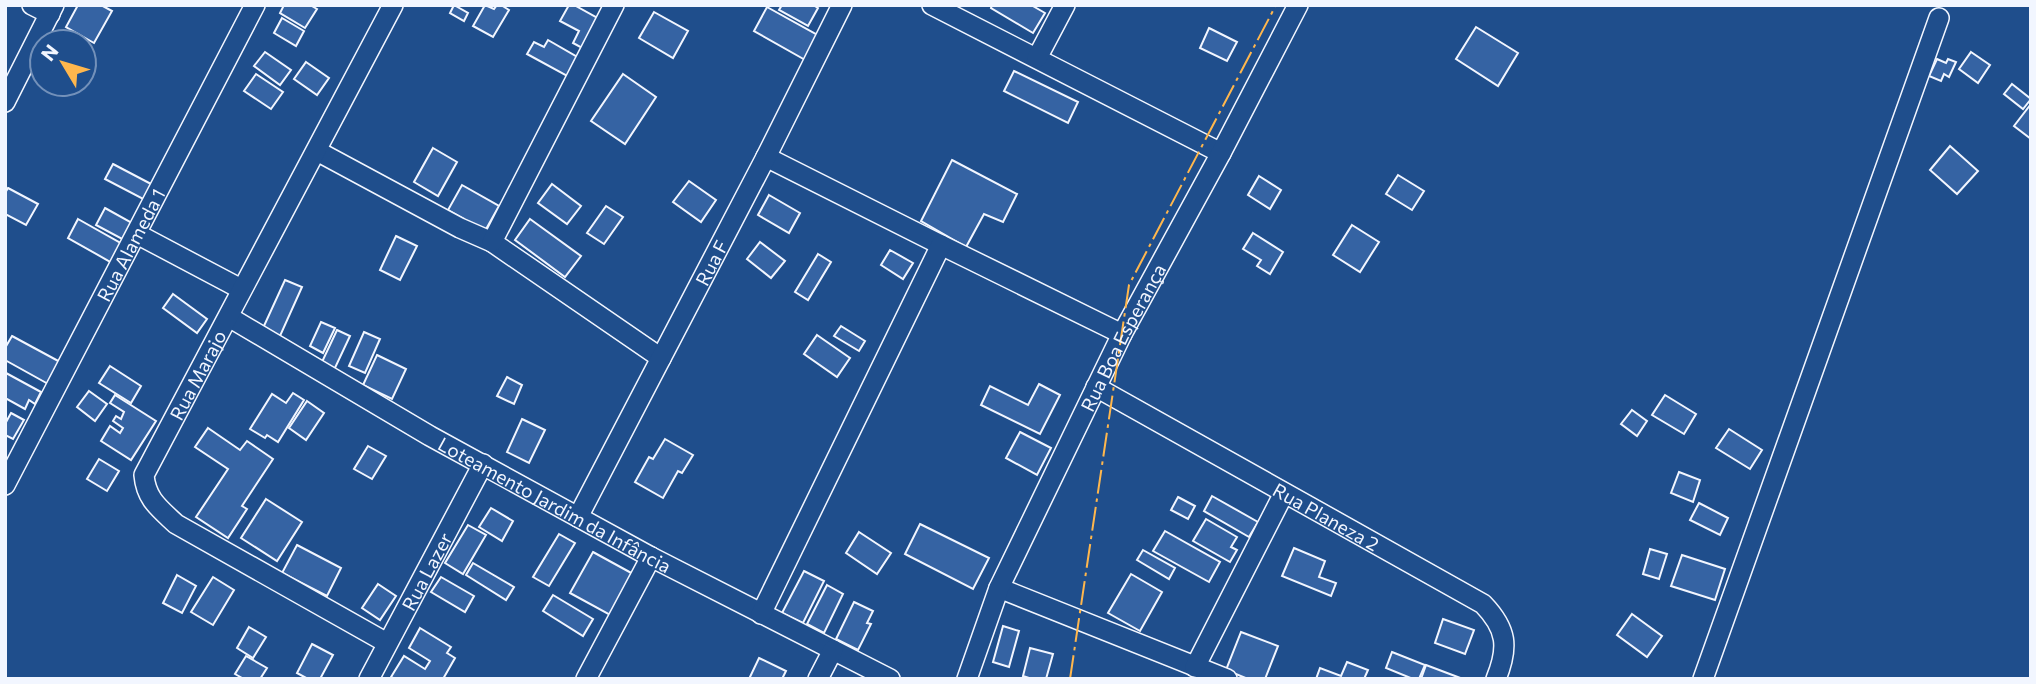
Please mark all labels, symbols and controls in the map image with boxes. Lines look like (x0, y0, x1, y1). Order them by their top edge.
north arrow (28, 28, 98, 98)
text: N (36, 40, 63, 65)
street label: Rua Alameda 1 (91, 184, 169, 305)
street label: Rua F (690, 236, 732, 289)
street label: Rua Boa Esperança (1075, 259, 1170, 415)
street label: Rua Marajo (164, 326, 230, 424)
street label: Loteamento Jardim da Infância (435, 431, 675, 577)
street label: Rua Planeza 2 (1269, 477, 1383, 555)
street label: Rua Lazer (396, 528, 456, 614)

